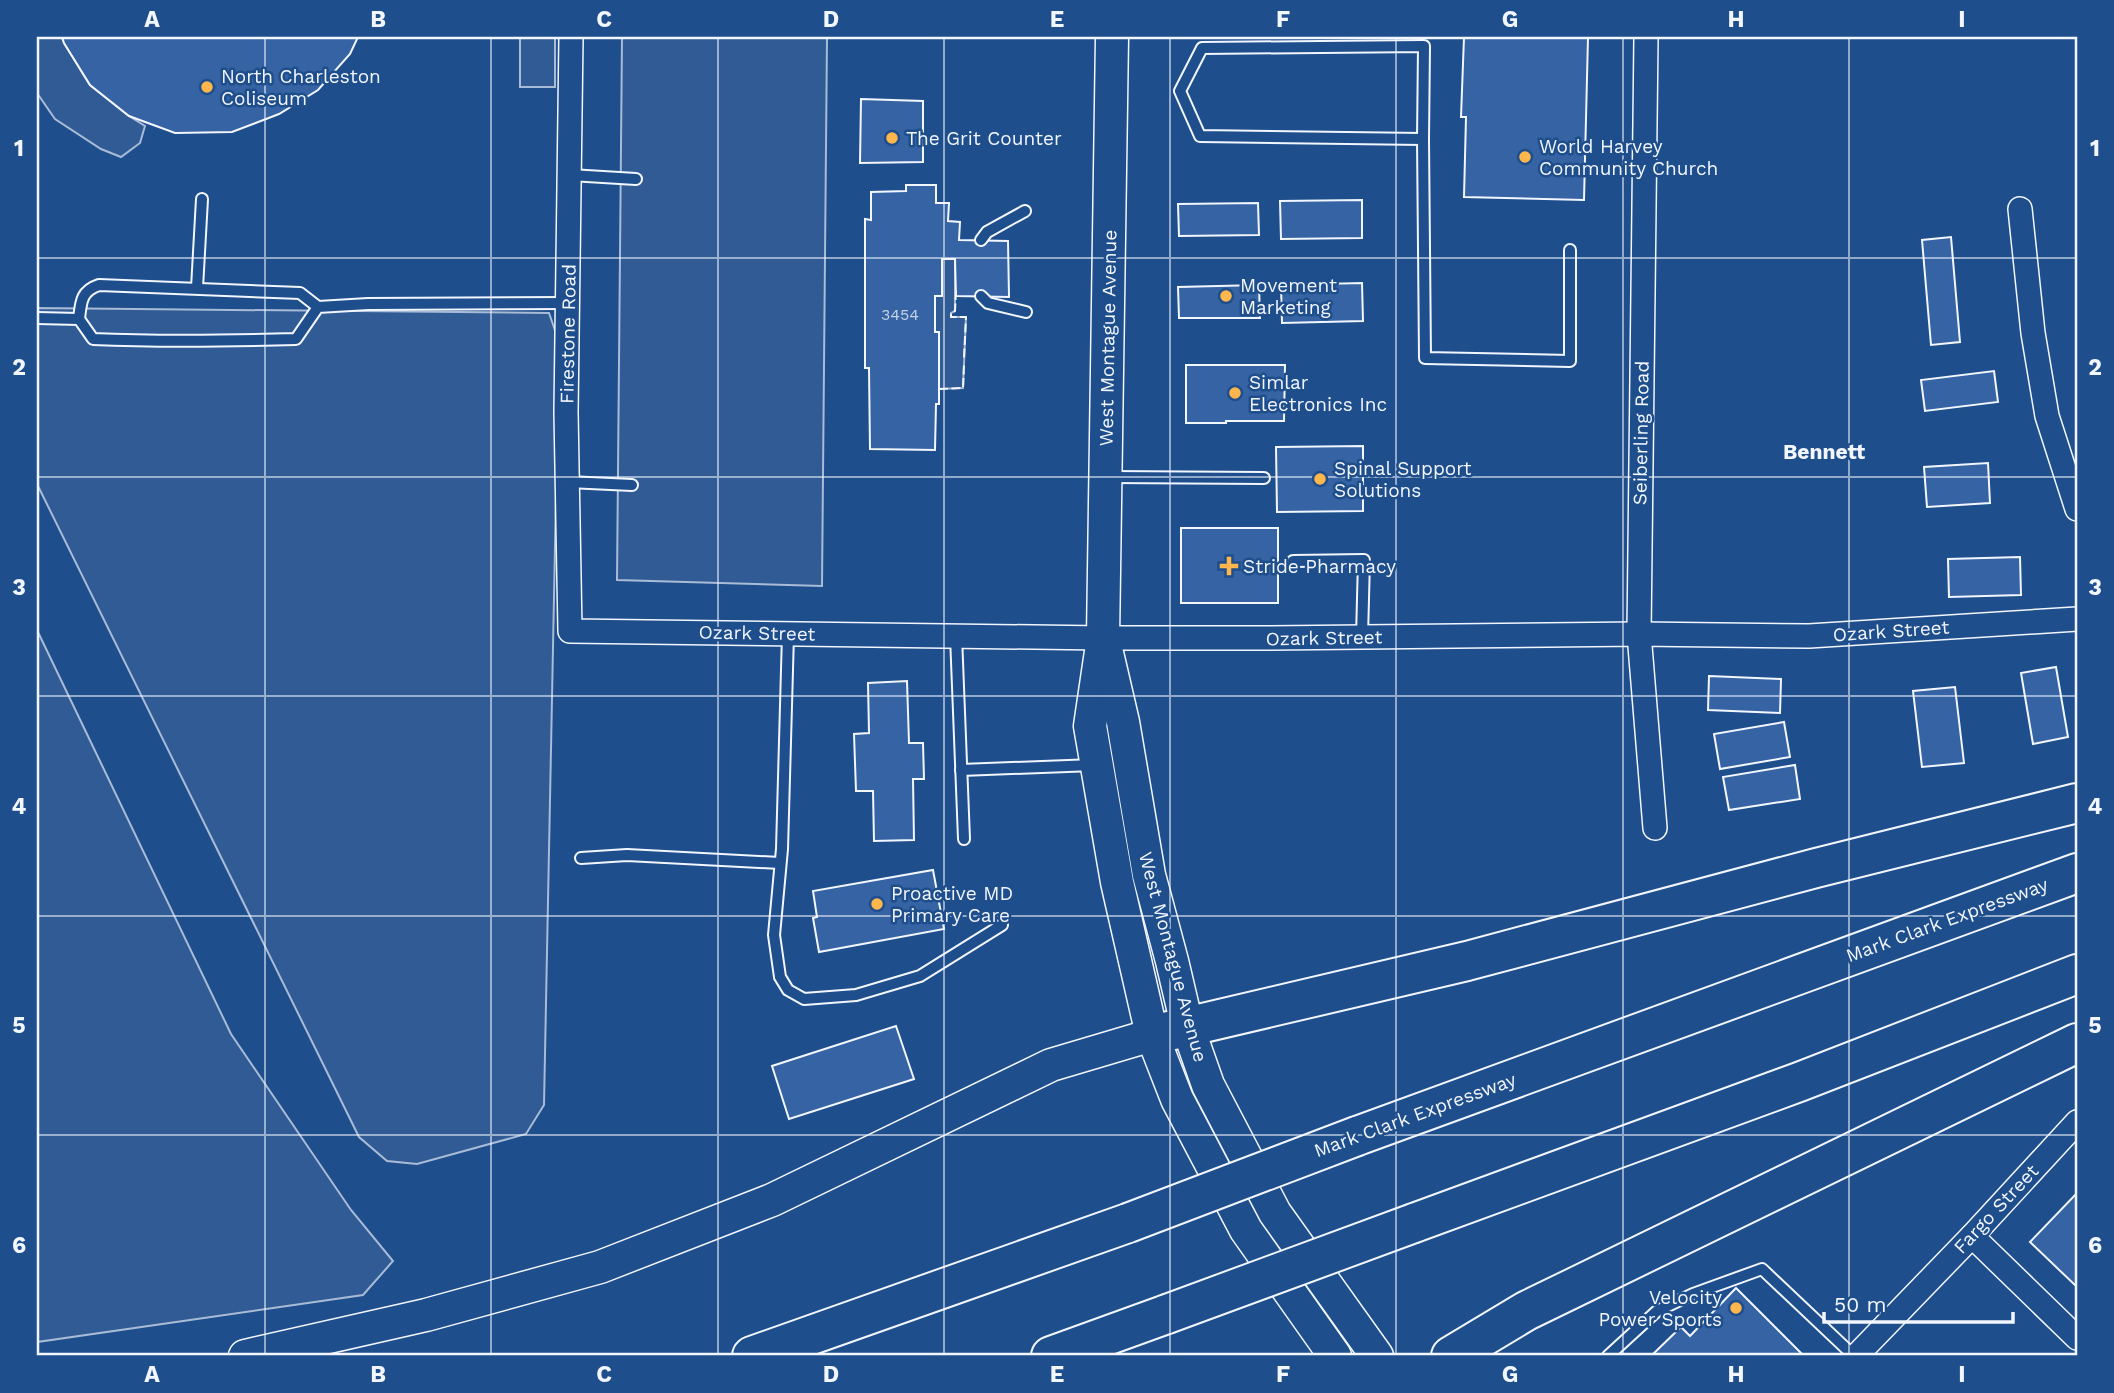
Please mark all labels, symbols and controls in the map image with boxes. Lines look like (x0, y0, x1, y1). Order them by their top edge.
text: A (144, 6, 160, 33)
text: B (370, 6, 386, 33)
text: C (596, 6, 612, 33)
text: D (823, 6, 839, 33)
text: E (1050, 6, 1064, 33)
text: F (1276, 6, 1290, 33)
text: G (1502, 6, 1518, 33)
text: H (1727, 6, 1745, 33)
text: I (1958, 6, 1966, 33)
place label: North Charleston Coliseum (221, 65, 381, 110)
marker: North Charleston Coliseum (199, 79, 215, 95)
place label: The Grit Counter (906, 127, 1062, 150)
marker: The Grit Counter (884, 130, 900, 146)
text: 1 (14, 135, 24, 162)
place label: World Harvey Community Church (1539, 135, 1718, 180)
text: 1 (2090, 135, 2100, 162)
marker: World Harvey Community Church (1517, 149, 1533, 165)
street label: West Montague Avenue (1095, 230, 1121, 446)
street label: Firestone Road (555, 264, 581, 404)
place label: Movement Marketing (1240, 274, 1337, 319)
marker: Movement Marketing (1218, 288, 1234, 304)
house number: 3454 (881, 305, 919, 324)
text: 2 (12, 354, 26, 381)
text: 2 (2088, 354, 2102, 381)
street label: Seiberling Road (1628, 361, 1654, 505)
place label: Simlar Electronics Inc (1249, 371, 1387, 416)
marker: Simlar Electronics Inc (1227, 385, 1243, 401)
district label: Bennett (1783, 439, 1865, 464)
place label: Spinal Support Solutions (1334, 457, 1471, 502)
marker: Spinal Support Solutions (1312, 471, 1328, 487)
place label: Stride Pharmacy (1243, 555, 1396, 578)
marker: Stride Pharmacy (1221, 558, 1237, 574)
text: 3 (12, 574, 26, 601)
text: 3 (2088, 574, 2102, 601)
street label: Ozark Street (1832, 615, 1950, 647)
street label: Ozark Street (698, 620, 816, 646)
street label: Ozark Street (1265, 625, 1383, 651)
text: 4 (12, 793, 27, 820)
text: 4 (2088, 793, 2103, 820)
street label: West Montague Avenue (1134, 849, 1212, 1065)
street label: Mark Clark Expressway (1843, 873, 2051, 967)
place label: Proactive MD Primary Care (891, 882, 1013, 927)
marker: Proactive MD Primary Care (869, 896, 885, 912)
text: 5 (12, 1012, 26, 1039)
text: 5 (2088, 1012, 2102, 1039)
street label: Mark Clark Expressway (1311, 1068, 1519, 1162)
street label: Fargo Street (1949, 1160, 2043, 1258)
text: 6 (12, 1232, 26, 1259)
text: 6 (2088, 1232, 2102, 1259)
scale bar (1824, 1281, 2012, 1325)
place label: Velocity Power Sports (1599, 1286, 1722, 1331)
text: 50 m (1834, 1292, 1886, 1317)
marker: Velocity Power Sports (1728, 1300, 1744, 1316)
text: A (144, 1361, 160, 1388)
text: B (370, 1361, 386, 1388)
text: C (596, 1361, 612, 1388)
text: D (823, 1361, 839, 1388)
text: E (1050, 1361, 1064, 1388)
text: F (1276, 1361, 1290, 1388)
text: G (1502, 1361, 1518, 1388)
text: H (1727, 1361, 1745, 1388)
text: I (1958, 1361, 1966, 1388)

